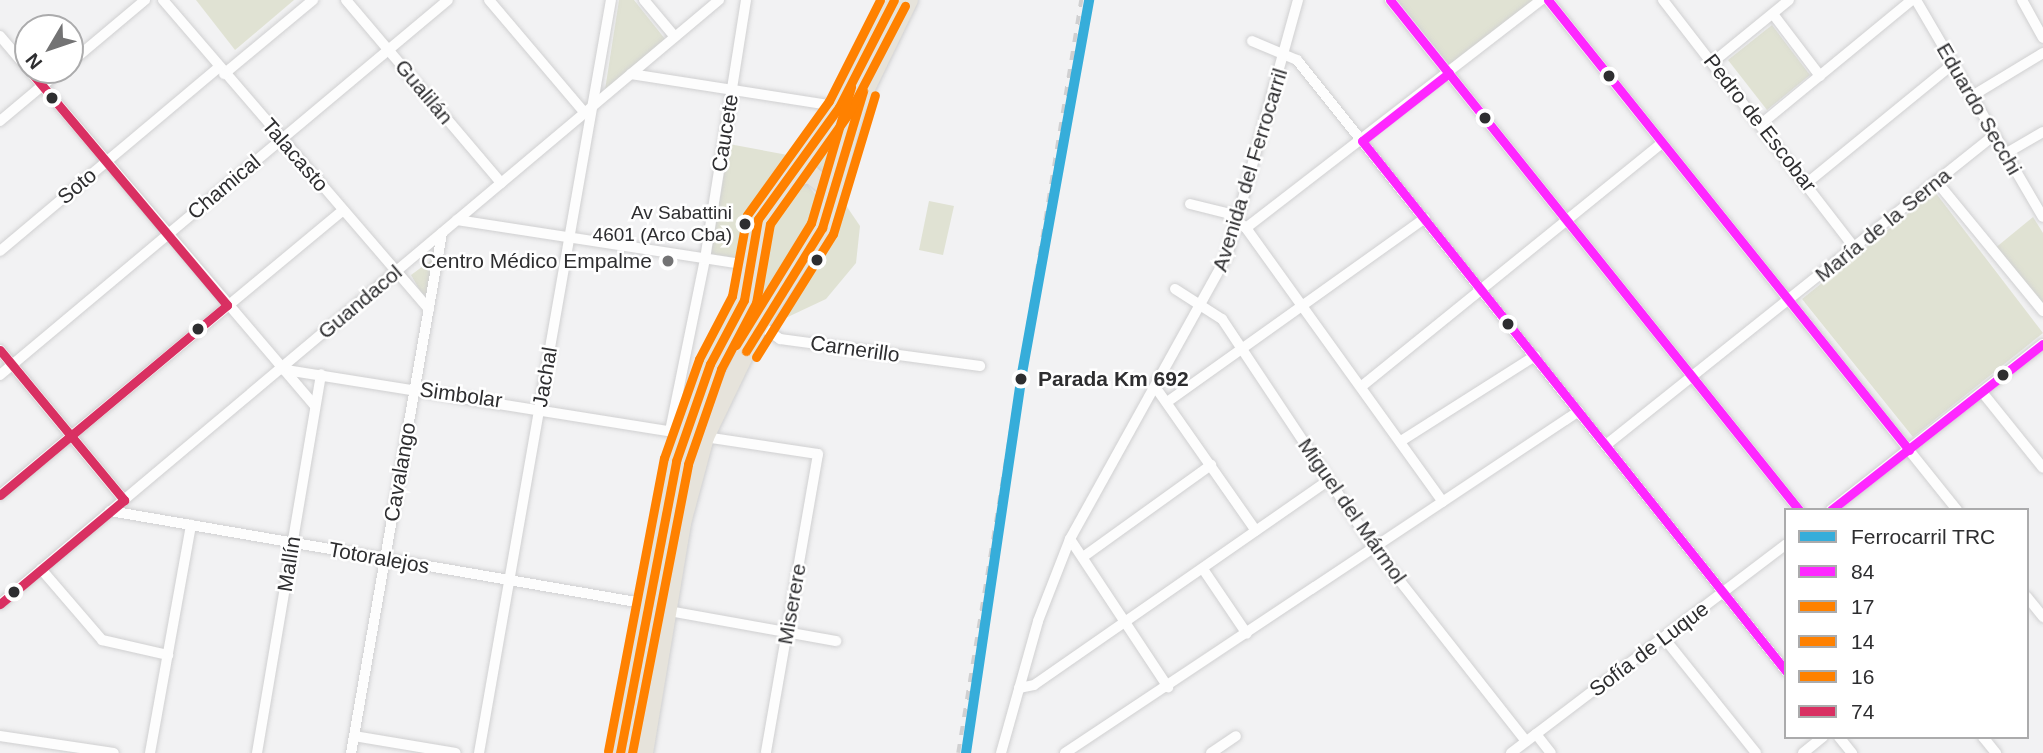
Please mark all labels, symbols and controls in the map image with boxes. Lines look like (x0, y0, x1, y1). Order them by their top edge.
north arrow (14, 14, 84, 84)
street label: Eduardo Secchi (1931, 39, 2027, 179)
text: N (21, 49, 46, 73)
street label: Pedro de Escobar (1698, 49, 1822, 197)
street label: Gualilán (390, 54, 458, 130)
street label: Avenida del Ferrocarril (1207, 65, 1293, 275)
unlabelled marker (1602, 69, 1616, 83)
unlabelled marker (45, 91, 59, 105)
street label: Caucete (706, 92, 744, 174)
unlabelled marker (1478, 111, 1492, 125)
street label: Talacasto (256, 113, 334, 197)
street label: Chamical (182, 149, 266, 225)
street label: Soto (52, 162, 102, 210)
street label: María de la Serna (1810, 163, 1956, 287)
place label: Av Sabattini 4601 (Arco Cba) (593, 202, 732, 246)
marker: Av Sabattini 4601 (Arco Cba) (738, 217, 752, 231)
place label: Centro Médico Empalme (421, 248, 652, 274)
marker: Centro Médico Empalme (658, 251, 678, 271)
unlabelled marker (810, 253, 824, 267)
street label: Guandacol (313, 260, 407, 344)
unlabelled marker (1501, 317, 1515, 331)
unlabelled marker (191, 322, 205, 336)
street label: Carnerillo (809, 330, 901, 368)
street label: Jachal (527, 345, 563, 409)
place label: Parada Km 692 (1038, 366, 1189, 392)
marker: Parada Km 692 (1010, 368, 1032, 390)
unlabelled marker (1996, 368, 2010, 382)
street label: Simbolar (418, 377, 504, 413)
street label: Cavalango (379, 420, 421, 524)
street label: Miguel del Mármol (1292, 434, 1412, 588)
legend (1784, 508, 2029, 739)
text: Ferrocarril TRC (1851, 525, 1995, 548)
street label: Mallín (272, 534, 306, 594)
street label: Totoralejos (327, 537, 431, 579)
text: 84 (1851, 560, 1874, 583)
street label: Miserere (772, 562, 812, 646)
unlabelled marker (7, 585, 21, 599)
text: 17 (1851, 595, 1874, 618)
street label: Sofía de Luque (1585, 596, 1713, 702)
text: 14 (1851, 630, 1874, 653)
text: 16 (1851, 665, 1874, 688)
text: 74 (1851, 700, 1874, 723)

